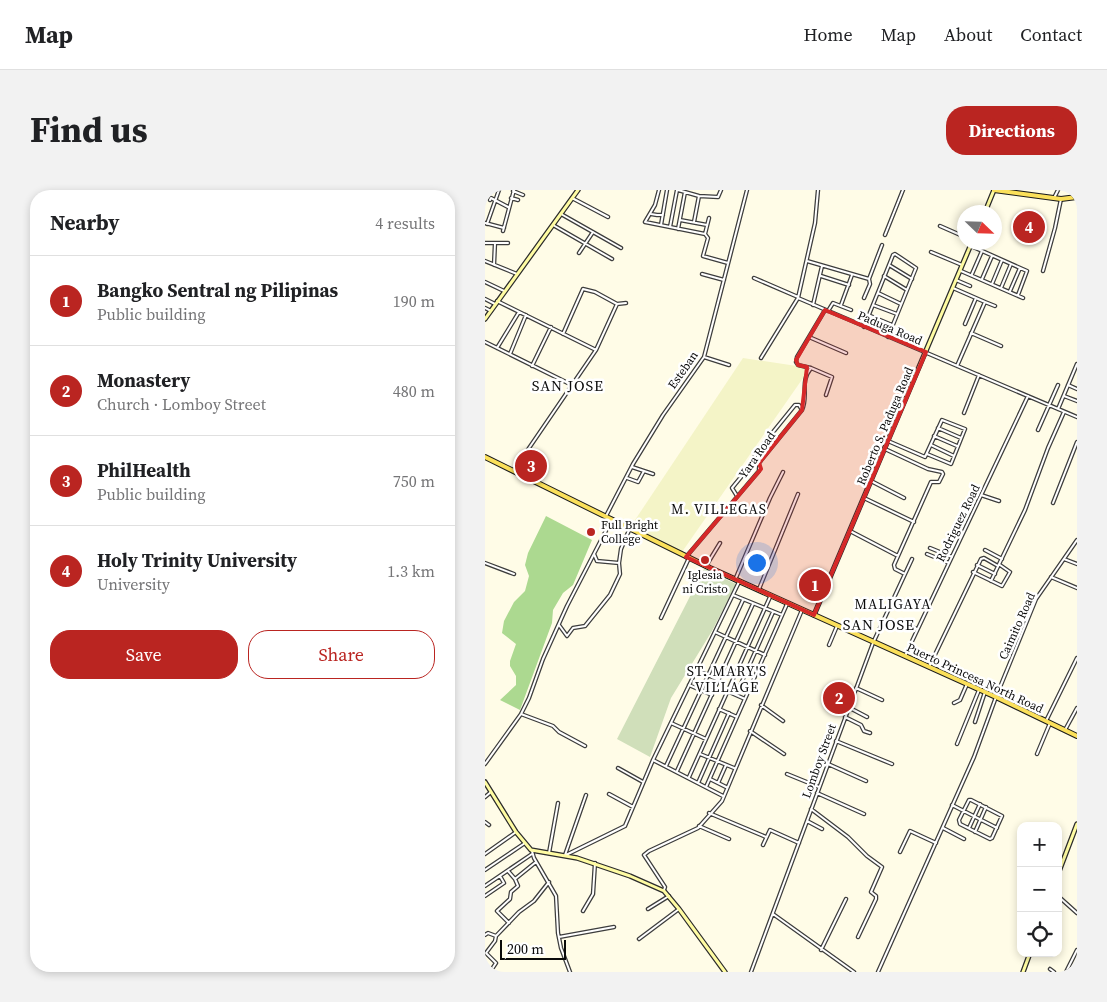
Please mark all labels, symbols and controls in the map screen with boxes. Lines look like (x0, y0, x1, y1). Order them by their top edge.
text: Map (25, 18, 73, 51)
text: Home (804, 22, 853, 47)
text: Map (881, 22, 916, 47)
text: About (944, 22, 992, 47)
text: Contact (1020, 22, 1082, 47)
text: Find us (30, 106, 148, 154)
button: Directions (946, 106, 1077, 155)
north arrow (957, 205, 1002, 250)
text: Nearby (50, 208, 120, 237)
pin: 4 (1013, 208, 1045, 246)
text: 4 results (375, 212, 435, 234)
text: Bangko Sentral ng Pilipinas (97, 277, 338, 303)
text: 1 (62, 290, 70, 312)
text: 190 m (393, 290, 435, 312)
text: Public building (97, 303, 206, 325)
street label: Paduga Road (855, 307, 925, 349)
street label: Esteban (664, 348, 702, 392)
street label: Roberto S. Paduga Road (853, 364, 917, 488)
text: Monastery (97, 367, 191, 393)
district label: SAN JOSE (532, 375, 604, 396)
text: 2 (62, 380, 70, 402)
text: 480 m (393, 380, 435, 402)
text: Church · Lomboy Street (97, 393, 266, 415)
street label: Yara Road (735, 428, 779, 482)
pin: 3 (515, 447, 547, 485)
text: PhilHealth (97, 457, 191, 483)
text: 3 (62, 470, 70, 492)
text: 750 m (393, 470, 435, 492)
street label: Rodriguez Road (932, 481, 984, 564)
text: Public building (97, 483, 206, 505)
district label: M. VILLEGAS (671, 499, 767, 519)
place label: Full Bright College (601, 517, 658, 547)
marker: Full Bright College (585, 526, 597, 538)
text: Holy Trinity University (97, 547, 297, 573)
your location (744, 550, 770, 576)
marker: Iglesia ni Cristo (699, 554, 711, 566)
text: 4 (62, 560, 70, 582)
text: 1.3 km (387, 560, 435, 582)
pin: 1 (799, 566, 831, 604)
place label: Iglesia ni Cristo (682, 567, 728, 597)
text: University (97, 573, 170, 595)
street label: Caimito Road (995, 590, 1039, 662)
district label: MALIGAYA (854, 594, 932, 614)
district label: SAN JOSE (843, 614, 915, 635)
button: Save (50, 630, 238, 679)
button: Share (248, 630, 435, 679)
street label: Puerto Princesa North Road (904, 639, 1046, 717)
district label: ST. MARY'S VILLAGE (687, 661, 767, 697)
pin: 2 (823, 679, 855, 717)
street label: Lomboy Street (798, 722, 840, 800)
map controls (1017, 822, 1062, 957)
button: + (1017, 822, 1062, 867)
button: − (1017, 867, 1062, 912)
button: locate (1017, 912, 1062, 957)
scale bar (500, 937, 566, 960)
text: 200 m (507, 939, 544, 959)

